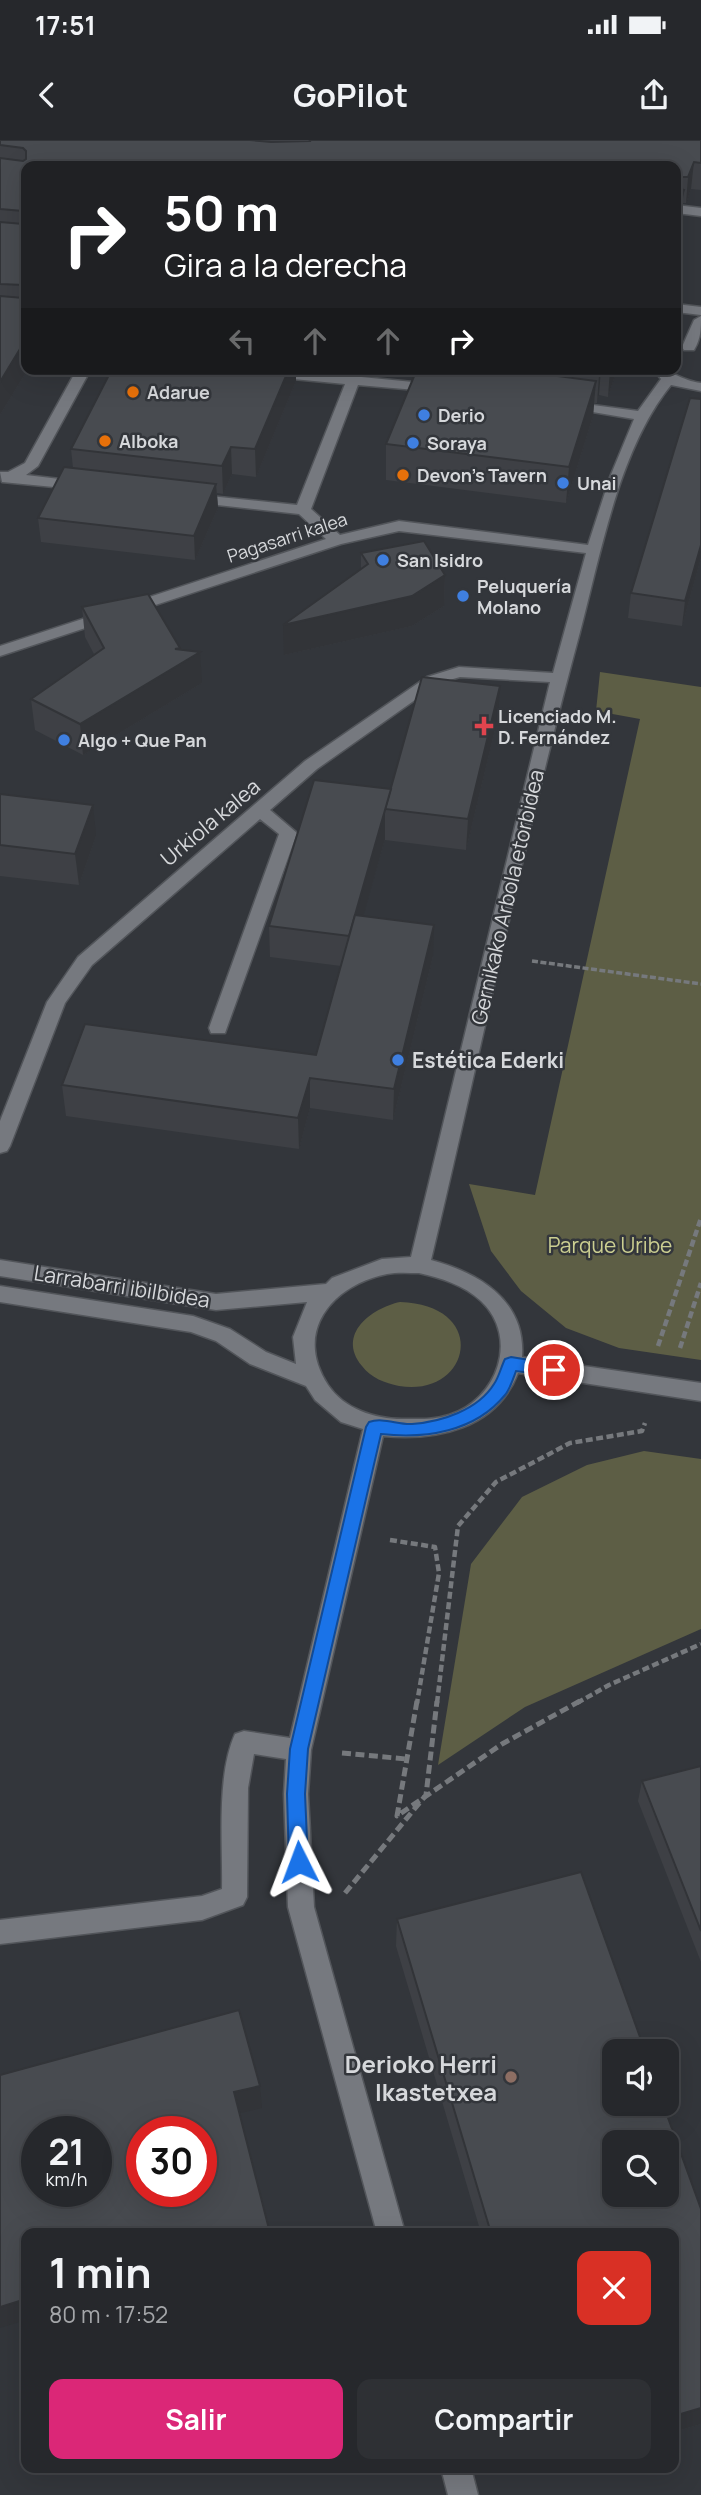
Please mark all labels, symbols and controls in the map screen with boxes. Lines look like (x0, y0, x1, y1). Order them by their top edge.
text: 17:51 (35, 7, 96, 43)
text: GoPilot (293, 73, 408, 117)
icon: back (28, 76, 66, 114)
icon: share (635, 76, 673, 114)
text: 50 m (164, 179, 279, 246)
icon: right (49, 189, 140, 280)
text: Gira a la derecha (164, 243, 407, 287)
icon: left (223, 322, 261, 360)
icon: ahead (296, 322, 334, 360)
icon: ahead (369, 322, 407, 360)
icon: right (442, 322, 480, 360)
place label: Adarue (147, 380, 210, 404)
marker: Adarue (125, 384, 141, 400)
place label: Derio (438, 403, 485, 427)
marker: Derio (416, 407, 432, 423)
place label: Alboka (119, 429, 178, 453)
place label: Soraya (427, 431, 487, 455)
marker: Alboka (97, 433, 113, 449)
marker: Soraya (405, 435, 421, 451)
place label: Devon's Tavern (417, 463, 547, 487)
marker: Devon's Tavern (395, 467, 411, 483)
place label: Unai (577, 471, 617, 495)
marker: Unai (555, 475, 571, 491)
street label: Pagasarri kalea (224, 506, 350, 568)
place label: San Isidro (397, 548, 483, 572)
marker: San Isidro (375, 552, 391, 568)
place label: Peluquería Molano (477, 574, 571, 619)
marker: Peluquería Molano (455, 588, 471, 604)
place label: Licenciado M. D. Fernández (498, 704, 617, 749)
marker: Licenciado M. D. Fernández (476, 718, 492, 734)
place label: Algo + Que Pan (78, 728, 207, 752)
marker: Algo + Que Pan (56, 732, 72, 748)
street label: Gernikako Arbola etorbidea (464, 767, 550, 1027)
street label: Urkiola kalea (154, 772, 266, 872)
place label: Estética Ederki (412, 1046, 564, 1074)
marker: Estética Ederki (390, 1052, 406, 1068)
park label: Parque Uribe (548, 1231, 672, 1259)
street label: Larrabarri ibilbidea (32, 1258, 212, 1314)
pin (524, 1340, 584, 1400)
icon: arrive (535, 1351, 573, 1389)
position arrow (262, 1825, 336, 1899)
map controls (602, 2039, 679, 2207)
button: sound (602, 2039, 679, 2116)
place label: Derioko Herri Ikastetxea (345, 2047, 497, 2108)
marker: Derioko Herri Ikastetxea (503, 2069, 519, 2085)
speed limit sign: 30 (126, 2116, 217, 2207)
text: 21 (48, 2128, 85, 2176)
button: search (602, 2130, 679, 2207)
text: km/h (46, 2167, 87, 2191)
text: 1 min (49, 2243, 152, 2301)
button: close (577, 2251, 651, 2325)
text: 80 m · 17:52 (49, 2298, 168, 2330)
button: Salir (49, 2379, 343, 2459)
button: Compartir (357, 2379, 651, 2459)

